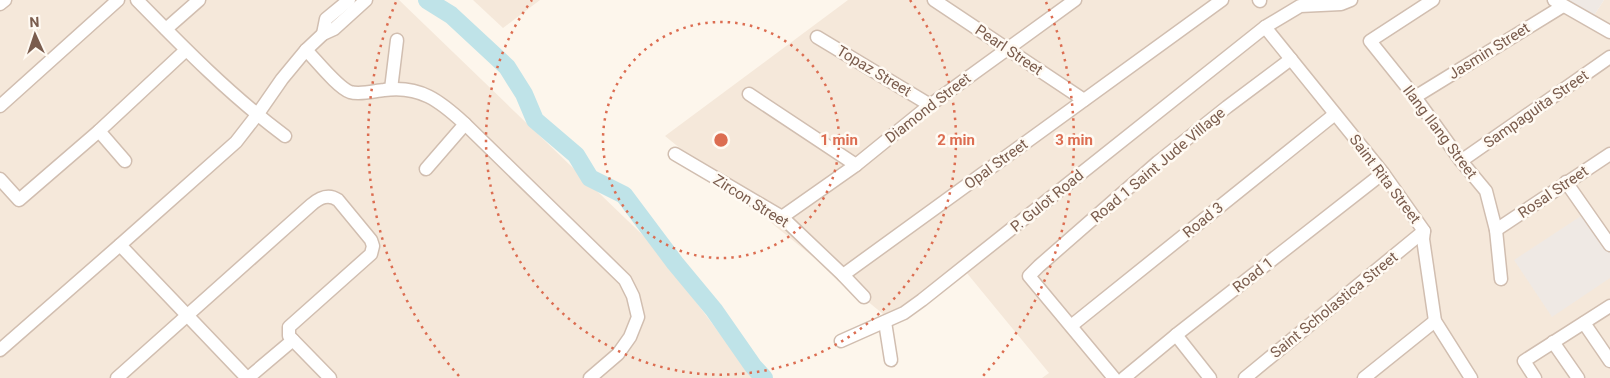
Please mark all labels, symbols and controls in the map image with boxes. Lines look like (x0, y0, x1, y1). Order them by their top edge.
north arrow (10, 10, 60, 60)
text: N (29, 14, 40, 30)
street label: Jasmin Street (1445, 19, 1533, 83)
street label: Pearl Street (972, 21, 1046, 79)
street label: Topaz Street (833, 42, 915, 100)
street label: Sampaguita Street (1480, 66, 1592, 152)
street label: Diamond Street (882, 69, 974, 147)
street label: Ilang Ilang Street (1399, 82, 1481, 182)
street label: Road 1 Saint Jude Village (1087, 104, 1229, 226)
centre of rings (712, 131, 730, 149)
text: 1 min (820, 131, 858, 149)
text: 2 min (937, 131, 975, 149)
text: 3 min (1055, 131, 1093, 149)
street label: Saint Rita Street (1346, 131, 1424, 227)
street label: Opal Street (961, 135, 1031, 193)
street label: Rosal Street (1515, 162, 1592, 222)
street label: P. Gulot Road (1007, 166, 1087, 236)
street label: Zircon Street (710, 171, 792, 231)
street label: Road 3 (1179, 198, 1227, 242)
street label: Saint Scholastica Street (1267, 248, 1401, 362)
street label: Road 1 (1229, 254, 1277, 296)

